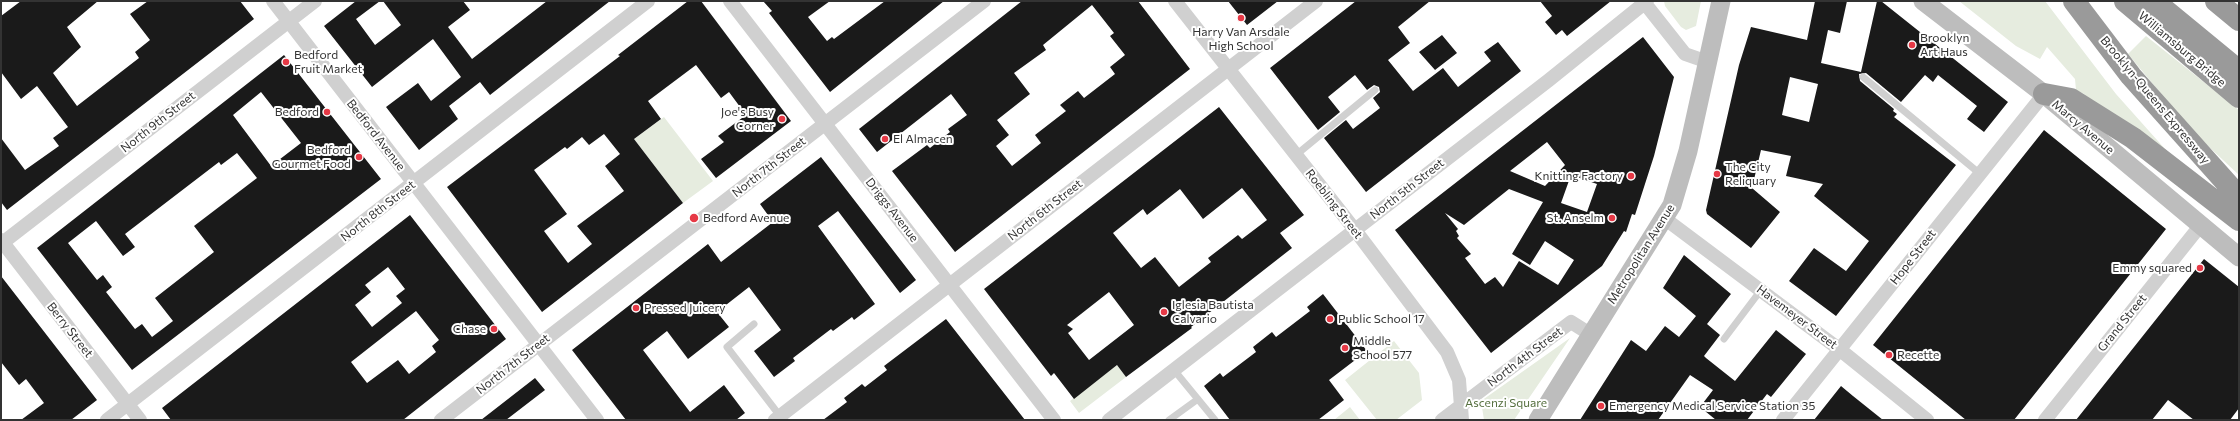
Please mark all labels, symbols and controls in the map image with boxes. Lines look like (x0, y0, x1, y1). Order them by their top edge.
street label: Williamsburg Bridge (2135, 8, 2229, 90)
marker: Harry Van Arsdale High School (1236, 13, 1246, 23)
place label: Harry Van Arsdale High School (1192, 25, 1290, 53)
place label: Brooklyn Art Haus (1920, 31, 1969, 59)
street label: Brooklyn-Queens Expressway (2097, 33, 2213, 167)
marker: Brooklyn Art Haus (1907, 40, 1917, 50)
place label: Bedford Fruit Market (294, 48, 362, 76)
marker: Bedford Fruit Market (281, 57, 291, 67)
street label: North 9th Street (118, 88, 198, 156)
street label: Bedford Avenue (344, 97, 408, 173)
street label: Marcy Avenue (2049, 97, 2117, 157)
place label: Bedford (275, 105, 319, 119)
place label: Joe's Busy Corner (721, 105, 774, 133)
marker: Bedford (322, 107, 332, 117)
marker: Joe's Busy Corner (777, 114, 787, 124)
place label: El Almacen (893, 132, 953, 146)
street label: North 7th Street (729, 134, 809, 200)
marker: El Almacen (880, 134, 890, 144)
place label: Bedford Gourmet Food (272, 143, 351, 171)
marker: Bedford Gourmet Food (354, 152, 364, 162)
street label: North 5th Street (1367, 156, 1447, 222)
place label: The City Reliquary (1725, 160, 1776, 188)
street label: Roebling Street (1302, 166, 1366, 242)
place label: Knitting Factory (1535, 169, 1623, 183)
marker: The City Reliquary (1712, 169, 1722, 179)
marker: Knitting Factory (1626, 171, 1636, 181)
street label: Driggs Avenue (862, 175, 922, 245)
street label: North 6th Street (1005, 176, 1085, 244)
street label: North 8th Street (338, 177, 418, 245)
street label: Metropolitan Avenue (1604, 201, 1678, 307)
place label: Bedford Avenue (703, 211, 789, 225)
place label: St. Anselm (1547, 211, 1604, 225)
marker: Bedford Avenue (688, 212, 700, 224)
marker: St. Anselm (1607, 213, 1617, 223)
street label: Hope Street (1887, 227, 1939, 287)
place label: Emmy squared (2112, 261, 2192, 275)
marker: Emmy squared (2195, 263, 2205, 273)
street label: Havemeyer Street (1754, 282, 1840, 352)
street label: Grand Street (2094, 291, 2150, 355)
place label: Iglesia Bautista Calvario (1172, 298, 1254, 326)
street label: Berry Street (44, 300, 96, 360)
place label: Pressed Juicery (644, 301, 725, 315)
marker: Pressed Juicery (631, 303, 641, 313)
marker: Iglesia Bautista Calvario (1159, 307, 1169, 317)
place label: Public School 17 (1338, 312, 1425, 326)
marker: Public School 17 (1325, 314, 1335, 324)
place label: Chase (453, 322, 486, 336)
marker: Chase (489, 324, 499, 334)
street label: North 4th Street (1485, 324, 1565, 390)
street label: North 7th Street (473, 331, 553, 397)
place label: Middle School 577 (1353, 334, 1412, 362)
marker: Middle School 577 (1340, 343, 1350, 353)
place label: Recette (1897, 348, 1939, 362)
marker: Recette (1884, 350, 1894, 360)
park label: Ascenzi Square (1465, 396, 1547, 410)
place label: Emergency Medical Service Station 35 (1609, 399, 1815, 413)
marker: Emergency Medical Service Station 35 (1596, 401, 1606, 411)

